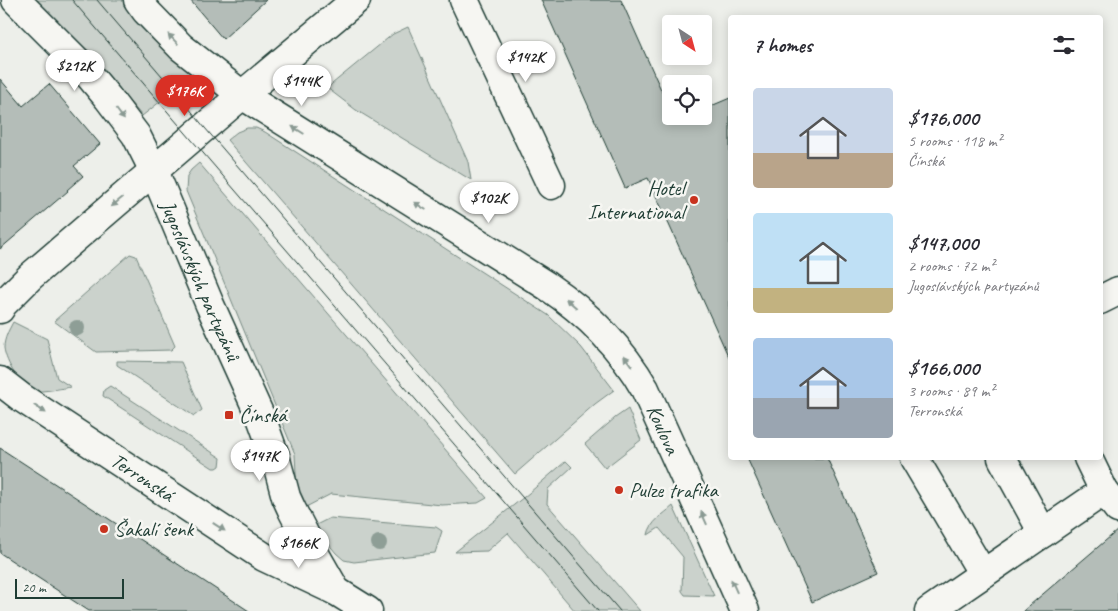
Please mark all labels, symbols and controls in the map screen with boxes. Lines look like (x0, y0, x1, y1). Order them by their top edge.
north arrow (662, 15, 712, 65)
map controls (662, 15, 712, 125)
icon: filters (1050, 31, 1078, 59)
text: 7 homes (753, 32, 812, 58)
one-way arrow (167, 33, 179, 45)
pin: $142K (491, 41, 561, 83)
text: $142K (508, 47, 544, 67)
pin: $212K (40, 49, 110, 92)
text: $212K (57, 56, 93, 76)
pin: $144K (267, 64, 337, 107)
text: $144K (284, 71, 320, 91)
pin: $176K (150, 74, 220, 117)
button: locate (662, 75, 712, 125)
text: $176K (166, 81, 204, 101)
text: $176,000 (908, 105, 979, 131)
one-way arrow (114, 107, 125, 120)
icon: home (793, 108, 853, 168)
one-way arrow (292, 125, 305, 135)
text: 5 rooms · 118 m² (908, 131, 1002, 151)
text: Čínská (908, 151, 944, 171)
place label: Hotel International (587, 175, 687, 225)
pin: $102K (454, 182, 524, 224)
text: $102K (471, 188, 507, 208)
marker: Hotel International (688, 194, 700, 206)
street label: Jugoslávských partyzánů (154, 196, 247, 366)
one-way arrow (111, 197, 124, 208)
one-way arrow (413, 201, 426, 211)
text: $147,000 (908, 230, 978, 256)
icon: home (793, 233, 853, 293)
text: 2 rooms · 72 m² (908, 256, 994, 276)
text: Jugoslávských partyzánů (908, 276, 1039, 296)
one-way arrow (564, 298, 577, 309)
one-way arrow (623, 354, 633, 368)
text: $166,000 (908, 355, 979, 381)
icon: home (793, 358, 853, 418)
text: 3 rooms · 89 m² (908, 381, 994, 401)
street label: Koulova (641, 400, 686, 460)
text: Terronská (908, 401, 962, 421)
place label: Čínská (239, 402, 288, 428)
one-way arrow (33, 405, 46, 414)
marker: Čínská (223, 409, 235, 421)
pin: $147K (225, 440, 295, 482)
text: $147K (242, 446, 278, 466)
street label: Terronská (106, 447, 181, 508)
place label: Pulze trafika (629, 477, 720, 503)
marker: Pulze trafika (613, 484, 625, 496)
one-way arrow (699, 511, 707, 525)
place label: Šakalí šenk (114, 516, 194, 542)
marker: Šakalí šenk (98, 523, 110, 535)
one-way arrow (213, 523, 226, 532)
pin: $166K (264, 526, 334, 569)
text: $166K (280, 533, 318, 553)
scale bar (15, 576, 124, 599)
text: 20 m (22, 579, 46, 596)
one-way arrow (730, 579, 738, 593)

